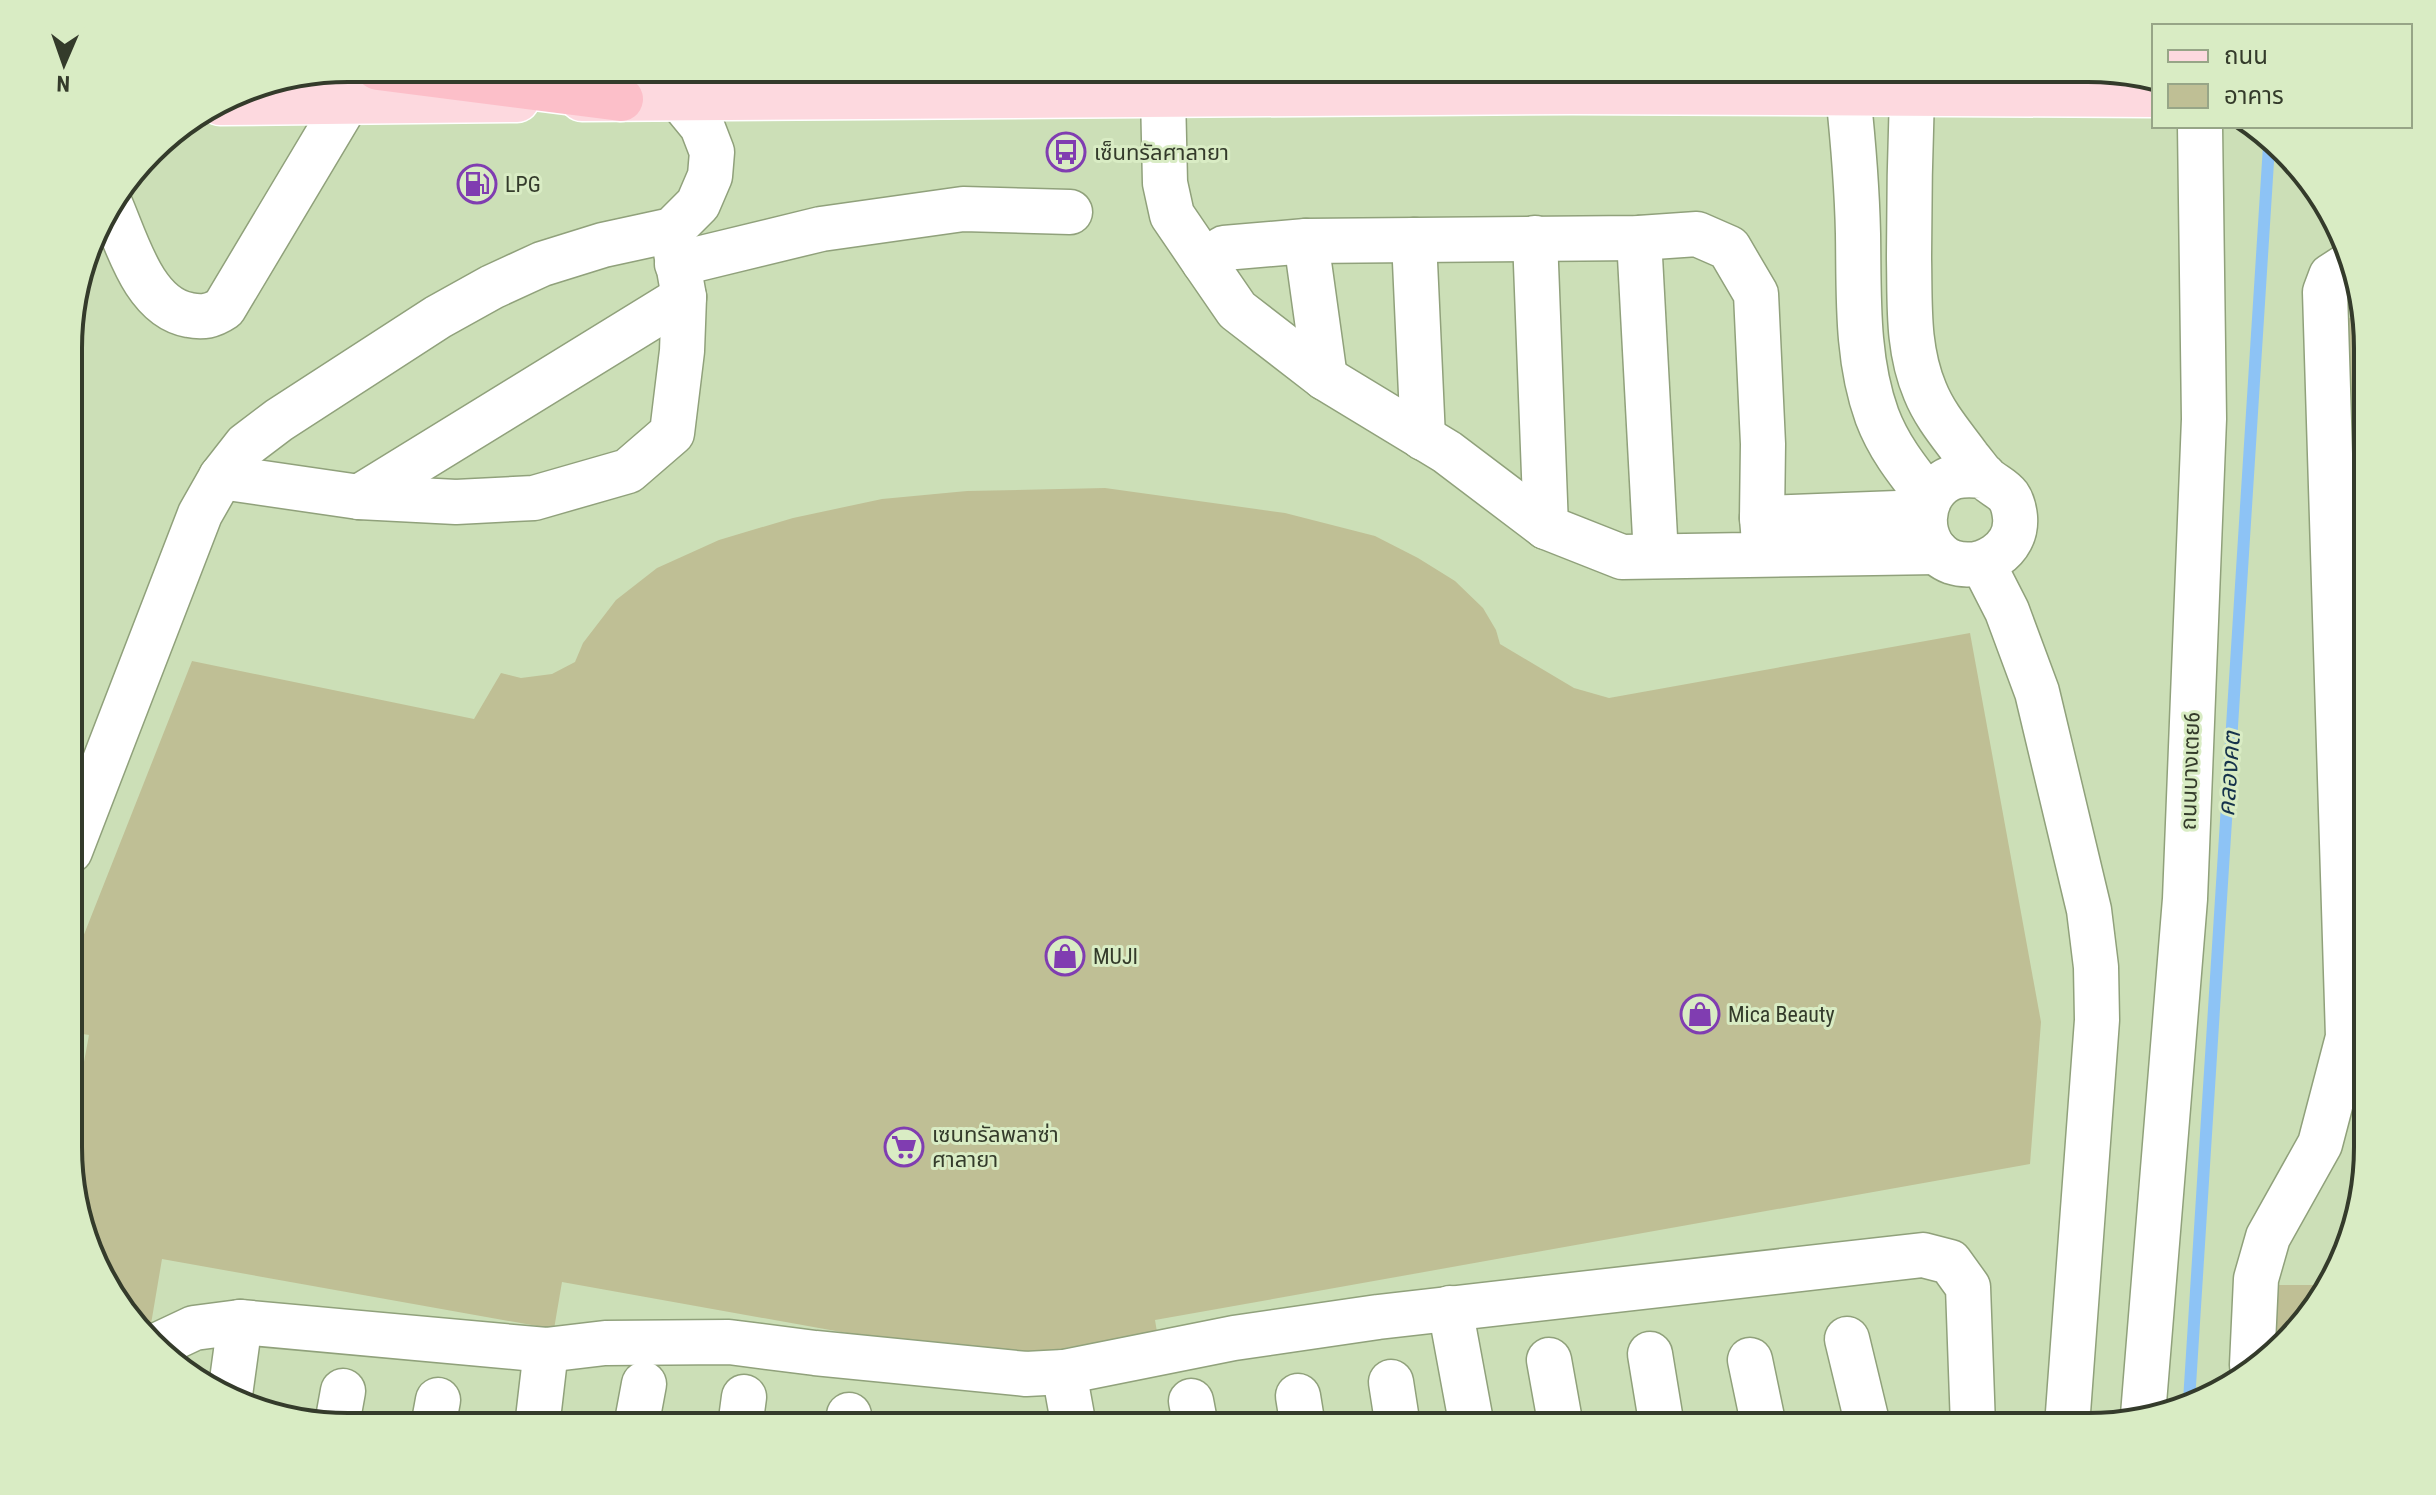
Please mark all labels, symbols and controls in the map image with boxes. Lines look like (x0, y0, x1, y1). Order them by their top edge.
north arrow (24, 24, 104, 104)
legend (2152, 24, 2412, 128)
text: ถนน (2224, 42, 2268, 70)
text: N (56, 71, 70, 96)
text: อาคาร (2224, 82, 2284, 110)
bus stop icon: เซ็นทรัลศาลายา (1045, 131, 1087, 173)
place label: เซ็นทรัลศาลายา (1094, 140, 1229, 165)
fuel station icon: LPG (456, 163, 498, 205)
place label: LPG (505, 172, 541, 197)
street label: ถนนบางเตย6 (2175, 711, 2205, 831)
water label: คลองคต (2212, 729, 2246, 817)
shop icon: MUJI (1044, 935, 1086, 977)
place label: MUJI (1093, 944, 1138, 969)
shop icon: Mica Beauty (1679, 993, 1721, 1035)
place label: Mica Beauty (1728, 1002, 1835, 1027)
place label: เซนทรัลพลาซ่า ศาลายา (932, 1122, 1059, 1172)
supermarket icon: เซนทรัลพลาซ่า ศาลายา (883, 1126, 925, 1168)

